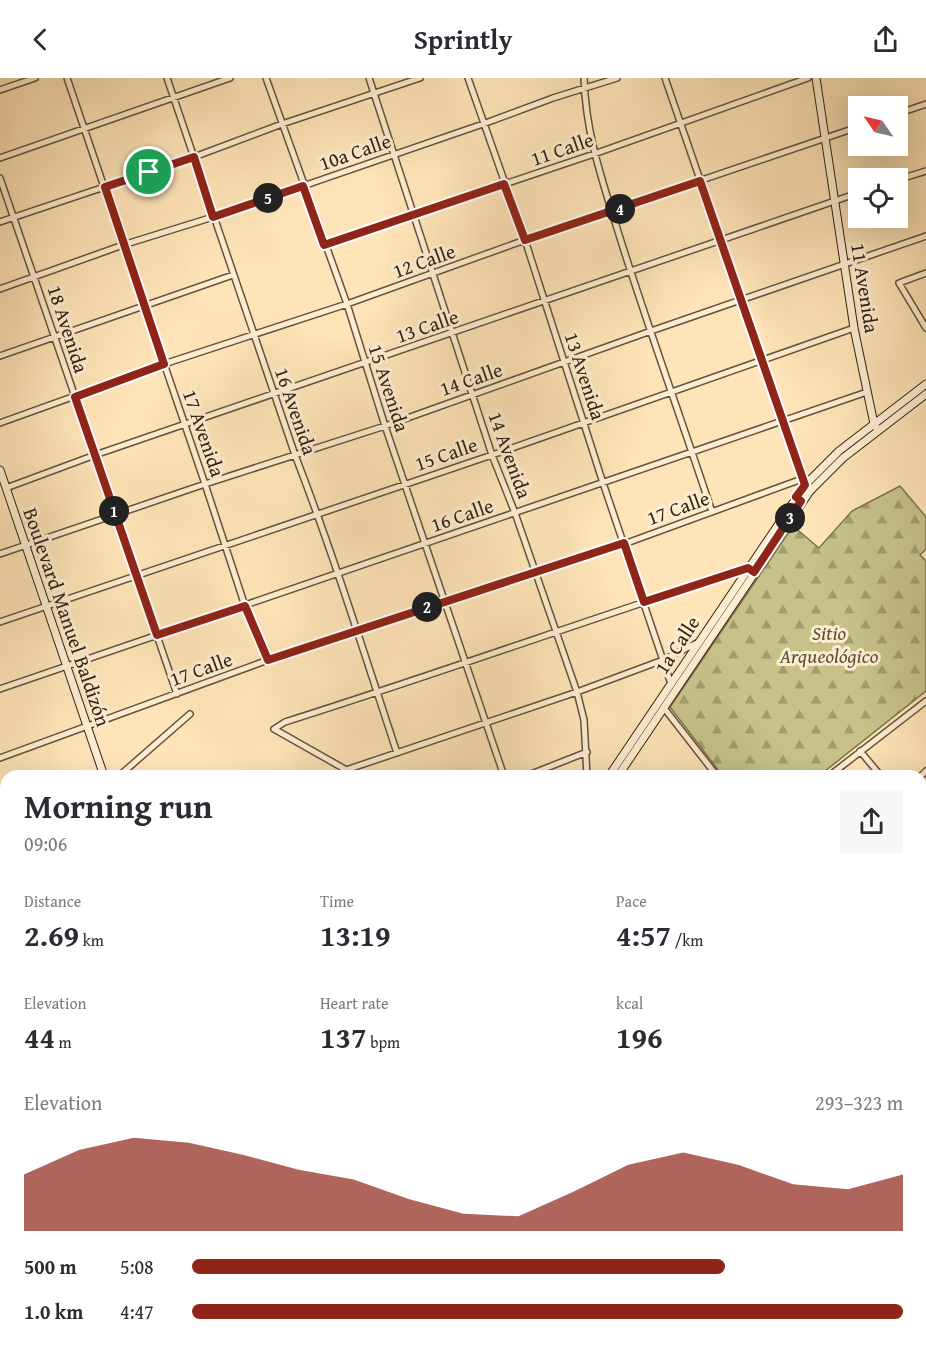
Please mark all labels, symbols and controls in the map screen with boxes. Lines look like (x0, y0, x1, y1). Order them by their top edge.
text: Sprintly (414, 19, 512, 59)
icon: back (24, 23, 57, 56)
icon: share (869, 23, 902, 56)
north arrow (848, 96, 908, 156)
map controls (848, 96, 908, 228)
street label: 11 Calle (527, 124, 597, 173)
street label: 10a Calle (315, 126, 395, 177)
pin (123, 146, 174, 197)
icon: arrive (132, 155, 165, 188)
button: locate (848, 168, 908, 228)
pin: 5 (253, 183, 283, 213)
text: 5 (264, 186, 272, 210)
pin: 4 (605, 194, 635, 224)
text: 4 (616, 197, 624, 221)
street label: 12 Calle (389, 236, 459, 285)
street label: 11 Avenida (844, 241, 887, 335)
street label: 18 Avenida (41, 281, 96, 377)
street label: 13 Calle (392, 301, 462, 350)
street label: 13 Avenida (558, 328, 613, 424)
street label: 15 Avenida (362, 340, 417, 436)
street label: 14 Calle (436, 354, 506, 403)
street label: 16 Avenida (268, 363, 325, 459)
street label: 17 Avenida (176, 385, 233, 481)
street label: 14 Avenida (481, 407, 540, 503)
street label: 15 Calle (411, 429, 481, 478)
street label: 17 Calle (643, 483, 713, 532)
street label: 16 Calle (427, 490, 497, 539)
pin: 1 (99, 496, 129, 526)
text: 1 (110, 499, 118, 523)
pin: 3 (775, 503, 805, 533)
street label: Boulevard Manuel Baldizón (16, 504, 119, 730)
text: 3 (786, 506, 794, 530)
pin: 2 (412, 592, 442, 622)
text: 2 (423, 595, 431, 619)
street label: 1a Calle (647, 610, 706, 680)
park label: Sitio Arqueológico (779, 618, 879, 670)
street label: 17 Calle (166, 644, 236, 693)
text: Morning run (24, 782, 213, 830)
button: share (840, 790, 903, 853)
text: 09:06 (24, 829, 67, 858)
text: Distance (24, 889, 81, 913)
text: Time (320, 889, 354, 913)
text: Pace (616, 889, 647, 913)
text: 2.69 (24, 913, 79, 957)
text: 13:19 (320, 913, 391, 957)
text: 4:57 (616, 913, 671, 957)
text: km (79, 928, 104, 952)
text: /km (671, 928, 703, 952)
text: Elevation (24, 991, 87, 1015)
text: Heart rate (320, 991, 389, 1015)
text: kcal (616, 991, 643, 1015)
text: 44 (24, 1015, 55, 1059)
text: 137 (320, 1015, 367, 1059)
text: 196 (616, 1015, 663, 1059)
text: m (55, 1030, 72, 1054)
text: bpm (367, 1030, 400, 1054)
text: Elevation (24, 1088, 102, 1117)
text: 293–323 m (815, 1088, 903, 1117)
text: 500 m (24, 1252, 77, 1281)
text: 5:08 (120, 1252, 154, 1281)
text: 1.0 km (24, 1297, 83, 1326)
text: 4:47 (120, 1297, 154, 1326)

